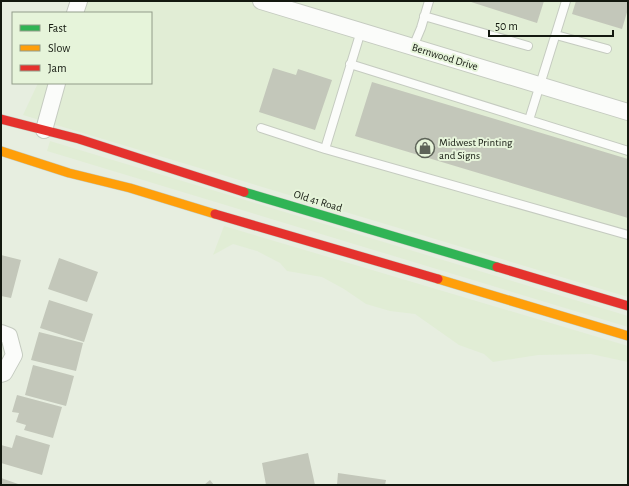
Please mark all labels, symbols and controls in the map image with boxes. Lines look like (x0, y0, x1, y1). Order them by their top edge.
legend (12, 12, 152, 84)
scale bar (489, 12, 613, 38)
text: 50 m (495, 20, 518, 32)
text: Fast (48, 22, 67, 34)
text: Slow (48, 42, 70, 54)
street label: Bernwood Drive (411, 42, 479, 72)
text: Jam (48, 62, 67, 74)
shop icon: Midwest Printing and Signs (414, 137, 436, 159)
place label: Midwest Printing and Signs (439, 137, 513, 161)
street label: Old 41 Road (292, 188, 344, 214)

